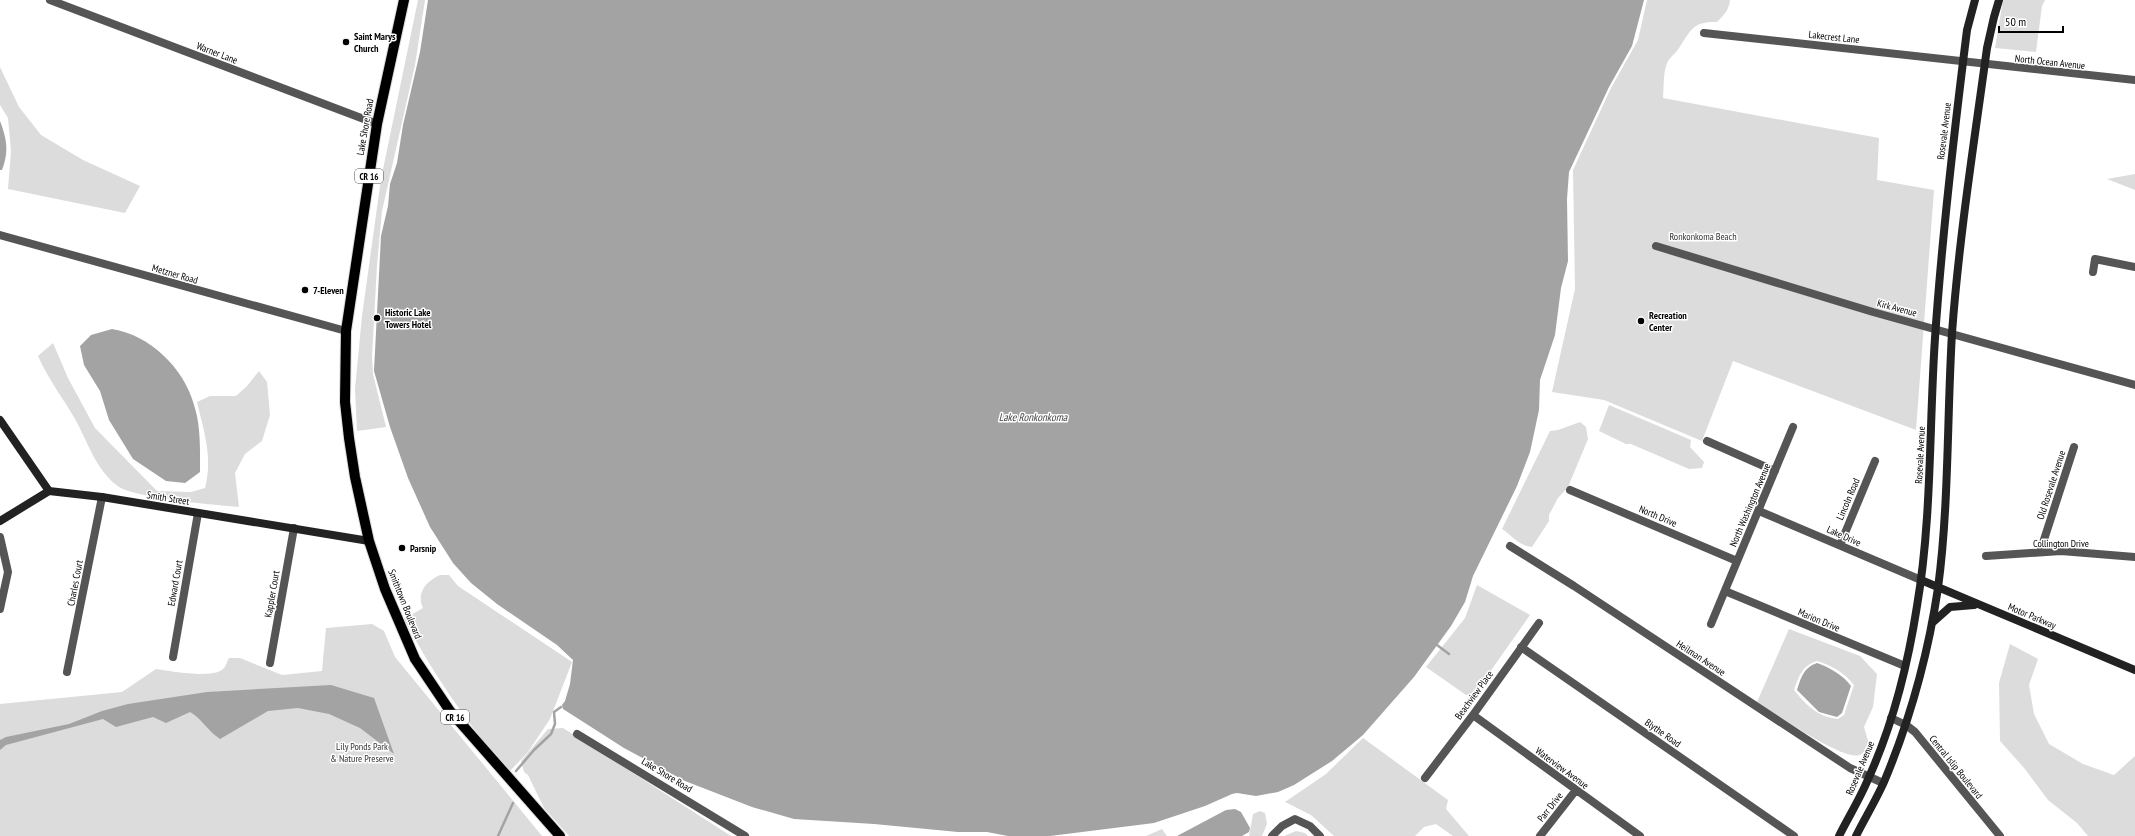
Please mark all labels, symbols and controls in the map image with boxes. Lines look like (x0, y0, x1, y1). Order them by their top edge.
scale bar (1999, 8, 2063, 34)
text: 50 m (2005, 14, 2026, 29)
street label: Lakecrest Lane (1808, 28, 1860, 46)
place label: Saint Marys Church (354, 30, 396, 55)
marker: Saint Marys Church (341, 37, 351, 47)
street label: Warner Lane (195, 39, 239, 67)
street label: North Ocean Avenue (2014, 52, 2086, 72)
street label: Lake Shore Road (354, 98, 376, 156)
street label: Rosevale Avenue (1934, 102, 1954, 160)
road number: CR 16 (355, 169, 383, 183)
park label: Ronkonkoma Beach (1669, 230, 1737, 243)
street label: Metzner Road (150, 261, 200, 287)
place label: 7-Eleven (313, 284, 344, 297)
marker: 7-Eleven (300, 285, 310, 295)
street label: Kirk Avenue (1876, 296, 1918, 320)
place label: Historic Lake Towers Hotel (385, 306, 432, 331)
place label: Recreation Center (1649, 309, 1687, 334)
marker: Historic Lake Towers Hotel (372, 313, 382, 323)
marker: Recreation Center (1636, 316, 1646, 326)
water label: Lake Ronkonkoma (999, 410, 1068, 424)
street label: Rosevale Avenue (1912, 426, 1928, 484)
street label: Old Rosevale Avenue (2034, 449, 2068, 521)
street label: North Washington Avenue (1727, 461, 1773, 549)
street label: Lincoln Road (1833, 476, 1863, 522)
street label: Smith Street (146, 488, 190, 508)
street label: North Drive (1637, 502, 1679, 530)
street label: Lake Drive (1825, 523, 1863, 549)
street label: Collington Drive (2033, 537, 2089, 550)
place label: Parsnip (410, 542, 437, 555)
marker: Parsnip (397, 543, 407, 553)
street label: Charles Court (64, 559, 86, 607)
street label: Edward Court (165, 559, 185, 607)
street label: Smithtown Boulevard (385, 567, 425, 641)
street label: Kappler Court (261, 569, 283, 618)
street label: Motor Parkway (2006, 600, 2058, 632)
street label: Marion Drive (1796, 605, 1842, 635)
street label: Heilman Avenue (1674, 637, 1728, 679)
street label: Beachview Place (1452, 668, 1496, 722)
road number: CR 16 (441, 710, 469, 724)
street label: Blythe Road (1642, 716, 1684, 750)
street label: Central Islip Boulevard (1926, 733, 1986, 801)
street label: Rosevale Avenue (1843, 739, 1877, 797)
park label: Lily Ponds Park & Nature Preserve (330, 740, 394, 765)
street label: Waterview Avenue (1533, 744, 1591, 792)
street label: Lake Shore Road (639, 755, 695, 795)
street label: Parr Drive (1534, 790, 1566, 824)

